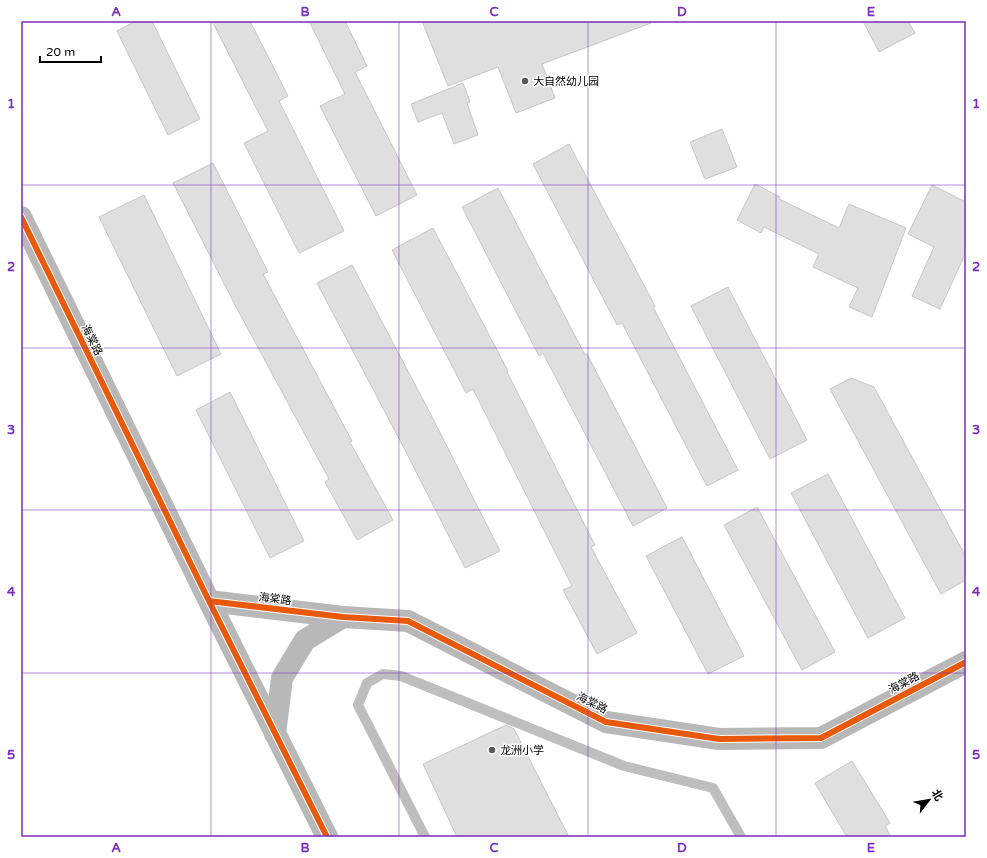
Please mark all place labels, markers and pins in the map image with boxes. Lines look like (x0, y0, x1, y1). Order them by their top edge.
place label: 大自然幼儿园 (533, 75, 599, 88)
marker: 大自然幼儿园 (520, 76, 530, 86)
place label: 龙洲小学 (500, 744, 544, 757)
marker: 龙洲小学 (487, 745, 497, 755)

